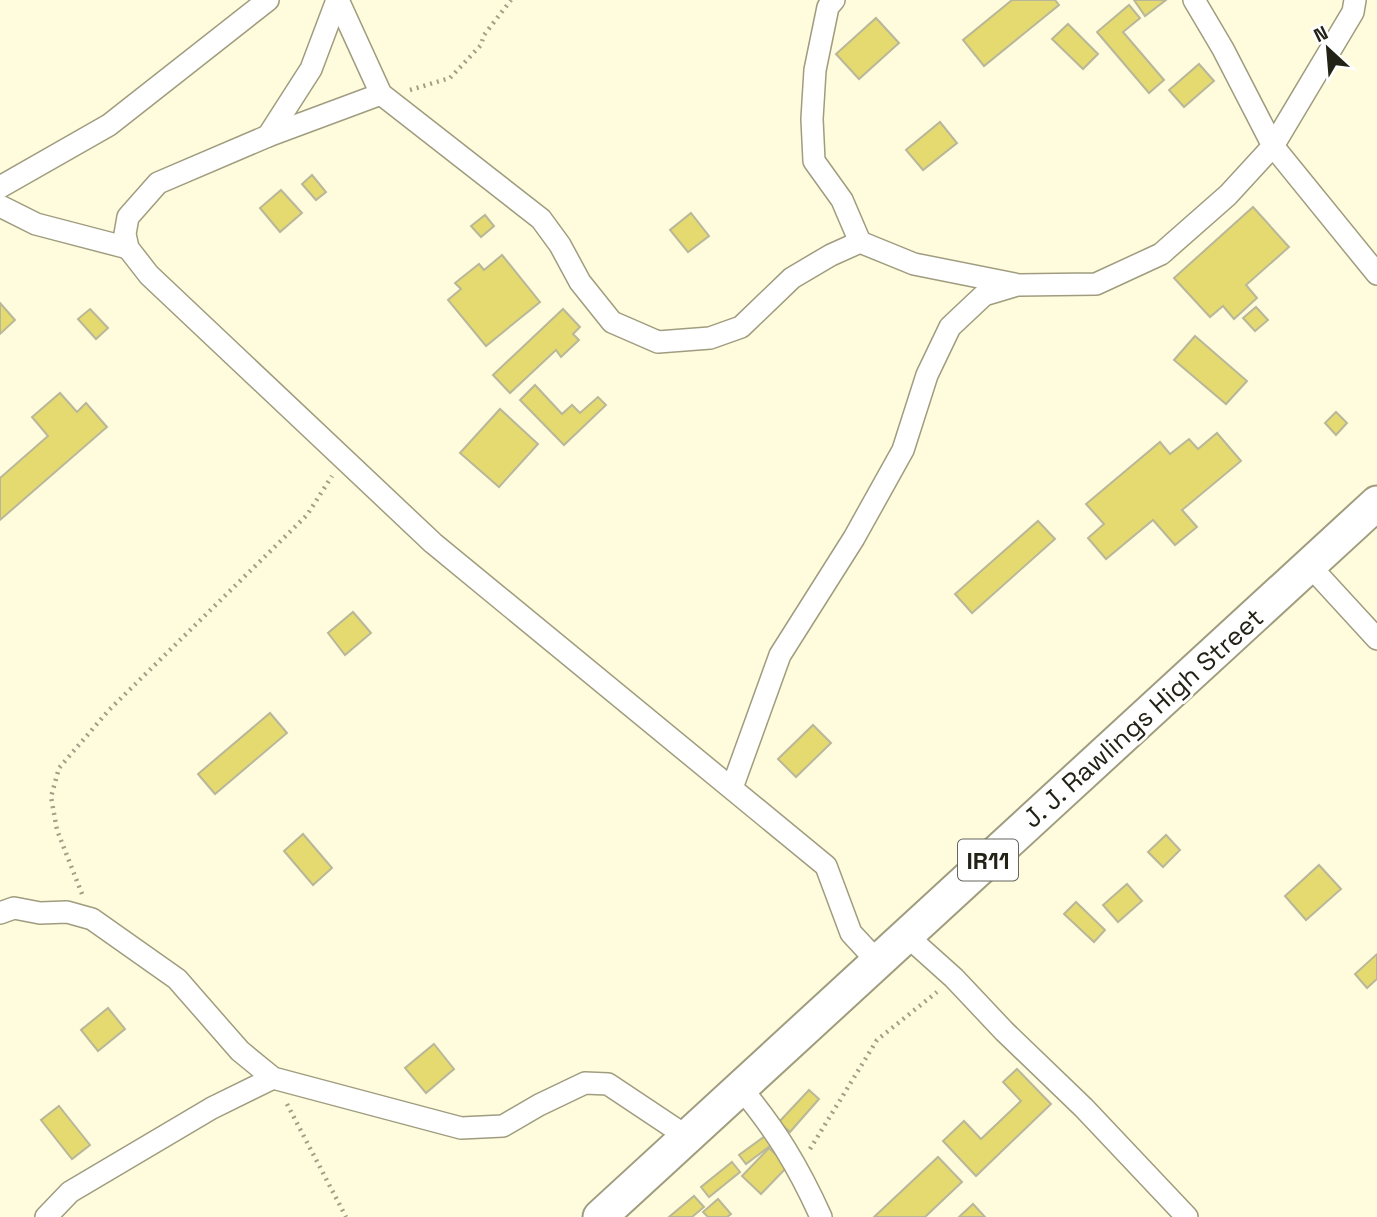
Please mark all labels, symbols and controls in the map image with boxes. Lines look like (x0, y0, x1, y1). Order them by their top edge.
north arrow (1293, 14, 1363, 84)
text: N (1310, 20, 1332, 48)
street label: J. J. Rawlings High Street (1015, 601, 1271, 835)
road number: IR11 (958, 840, 1018, 880)

